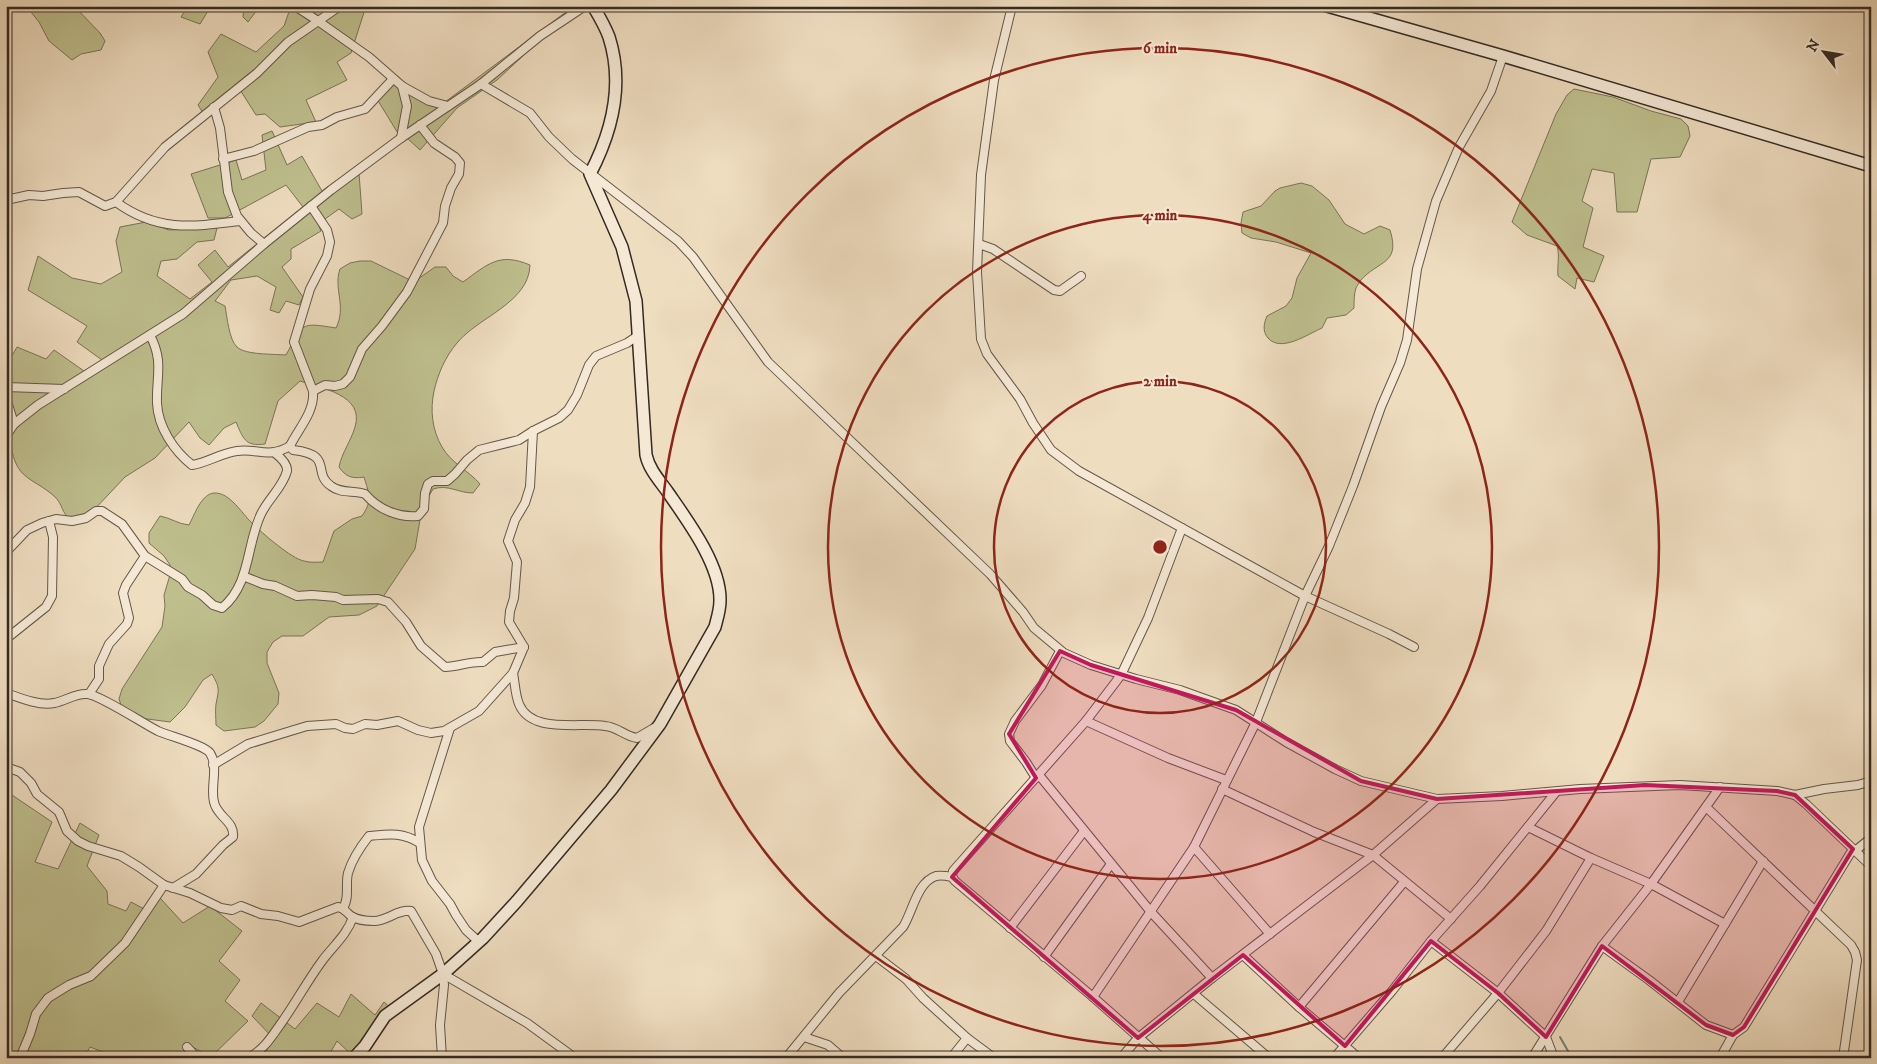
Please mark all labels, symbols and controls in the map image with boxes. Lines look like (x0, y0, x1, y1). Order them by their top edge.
north arrow (1800, 28, 1850, 78)
text: N (1803, 36, 1825, 55)
text: 6 min (1143, 39, 1177, 58)
text: 4 min (1142, 206, 1178, 225)
text: 2 min (1143, 372, 1177, 391)
centre of rings (1151, 538, 1169, 556)

